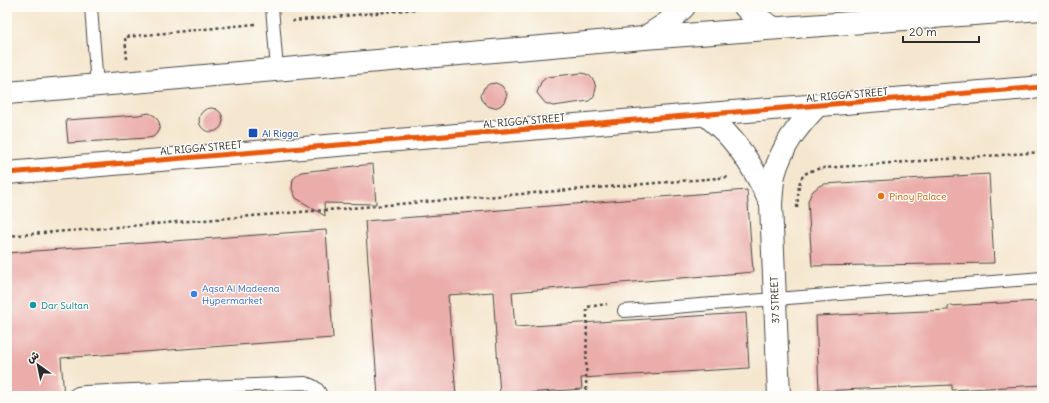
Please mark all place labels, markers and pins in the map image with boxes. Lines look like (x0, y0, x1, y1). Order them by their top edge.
marker: Al Rigga (247, 127, 259, 139)
place label: Al Rigga (262, 127, 299, 140)
place label: Pinoy Palace (889, 190, 946, 203)
marker: Pinoy Palace (876, 191, 886, 201)
place label: Aqsa Al Madeena Hypermarket (202, 282, 280, 307)
marker: Aqsa Al Madeena Hypermarket (189, 289, 199, 299)
place label: Dar Sultan (41, 299, 89, 312)
marker: Dar Sultan (28, 300, 38, 310)

